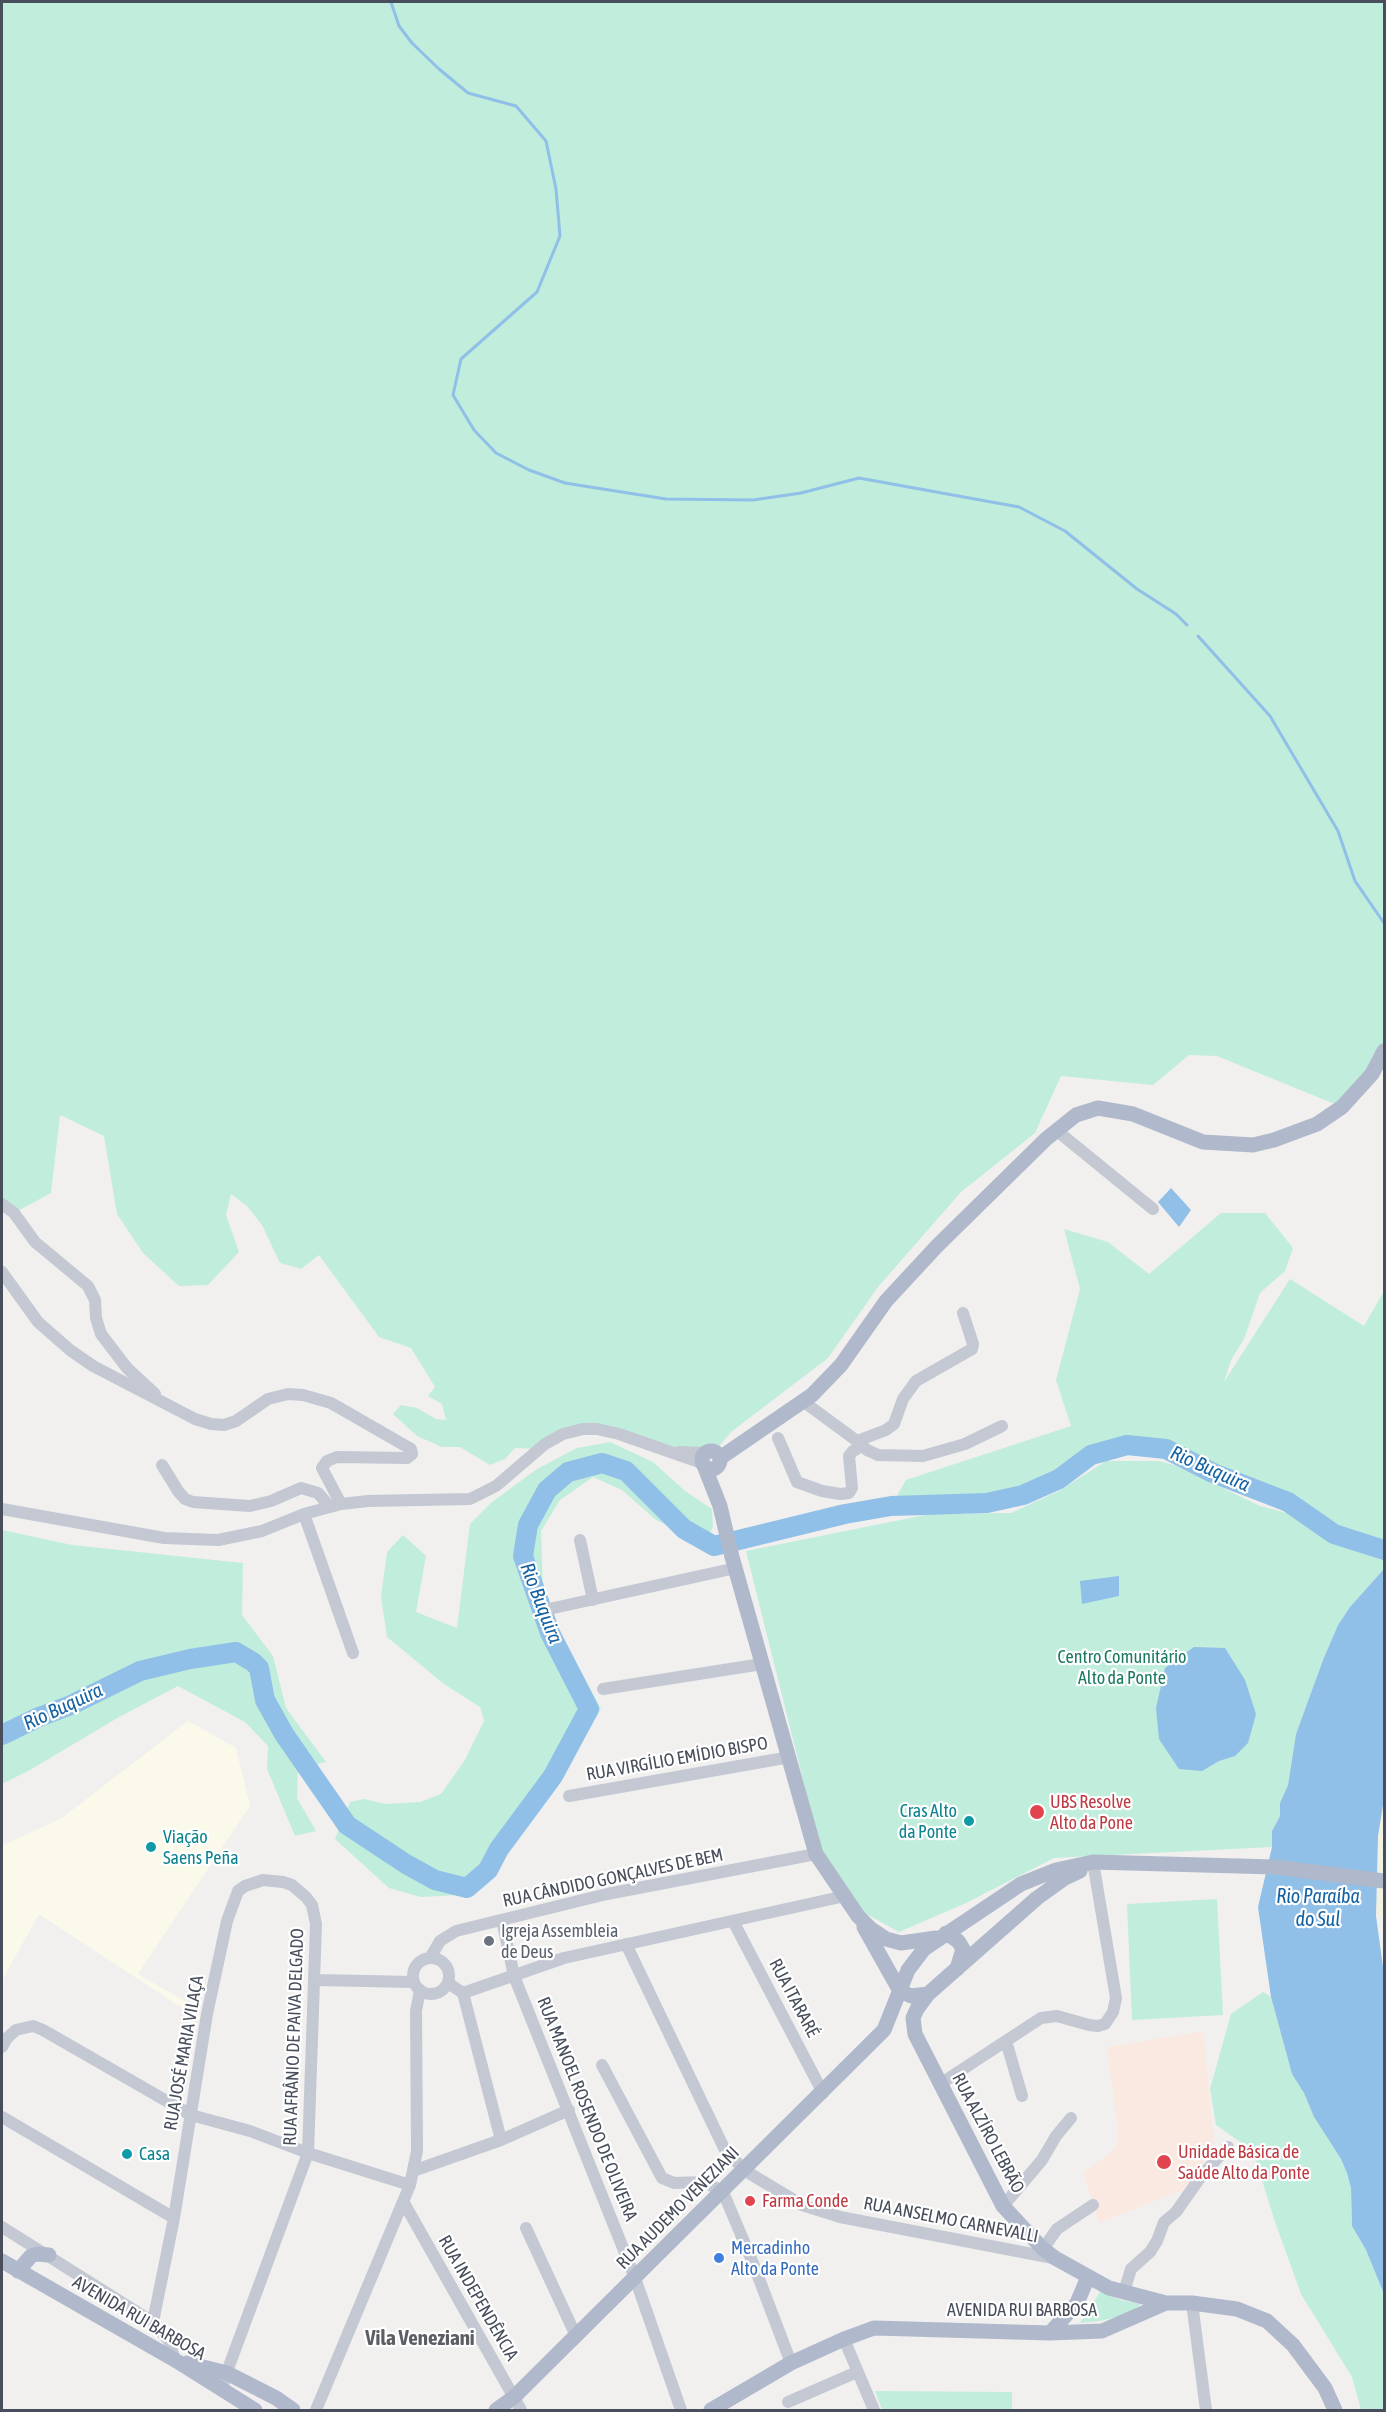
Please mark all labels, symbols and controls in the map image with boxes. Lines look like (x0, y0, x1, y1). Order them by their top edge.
water label: Rio Buquira (1167, 1441, 1253, 1497)
water label: Rio Buquira (515, 1559, 567, 1647)
park label: Centro Comunitário Alto da Ponte (1058, 1646, 1186, 1688)
water label: Rio Buquira (20, 1678, 106, 1736)
street label: RUA VIRGÍLIO EMÍDIO BISPO (585, 1732, 769, 1786)
place label: UBS Resolve Alto da Pone (1050, 1791, 1133, 1834)
place label: Cras Alto da Ponte (899, 1800, 957, 1842)
marker: UBS Resolve Alto da Pone (1028, 1803, 1046, 1821)
marker: Cras Alto da Ponte (962, 1814, 976, 1828)
place label: Viação Saens Peña (163, 1826, 239, 1868)
marker: Viação Saens Peña (144, 1840, 158, 1854)
street label: RUA CÂNDIDO GONÇALVES DE BEM (501, 1844, 725, 1912)
water label: Rio Paraíba do Sul (1276, 1885, 1360, 1932)
place label: Igreja Assembleia de Deus (501, 1920, 618, 1962)
street label: RUA AFRÂNIO DE PAIVA DELGADO (279, 1928, 309, 2146)
marker: Igreja Assembleia de Deus (482, 1934, 496, 1948)
street label: RUA ITARARÉ (764, 1955, 824, 2041)
street label: RUA JOSÉ MARIA VILAÇA (160, 1974, 208, 2132)
street label: RUA MANOEL ROSENDO DE OLIVEIRA (532, 1994, 642, 2224)
street label: RUA ALZÍRO LEBRÃO (947, 2069, 1029, 2197)
place label: Unidade Básica de Saúde Alto da Ponte (1178, 2141, 1310, 2184)
street label: RUA AUDEMO VENEZIANI (612, 2142, 744, 2274)
place label: Casa (139, 2143, 170, 2165)
marker: Casa (120, 2147, 134, 2161)
marker: Unidade Básica de Saúde Alto da Ponte (1155, 2153, 1173, 2171)
place label: Farma Conde (762, 2190, 848, 2212)
street label: RUA ANSELMO CARNEVALLI (862, 2192, 1040, 2248)
marker: Farma Conde (743, 2194, 757, 2208)
street label: RUA INDEPENDÊNCIA (433, 2232, 523, 2364)
place label: Mercadinho Alto da Ponte (731, 2237, 819, 2280)
marker: Mercadinho Alto da Ponte (712, 2251, 726, 2265)
street label: AVENIDA RUI BARBOSA (69, 2271, 209, 2365)
street label: AVENIDA RUI BARBOSA (947, 2299, 1097, 2321)
district label: Vila Veneziani (365, 2325, 475, 2351)

